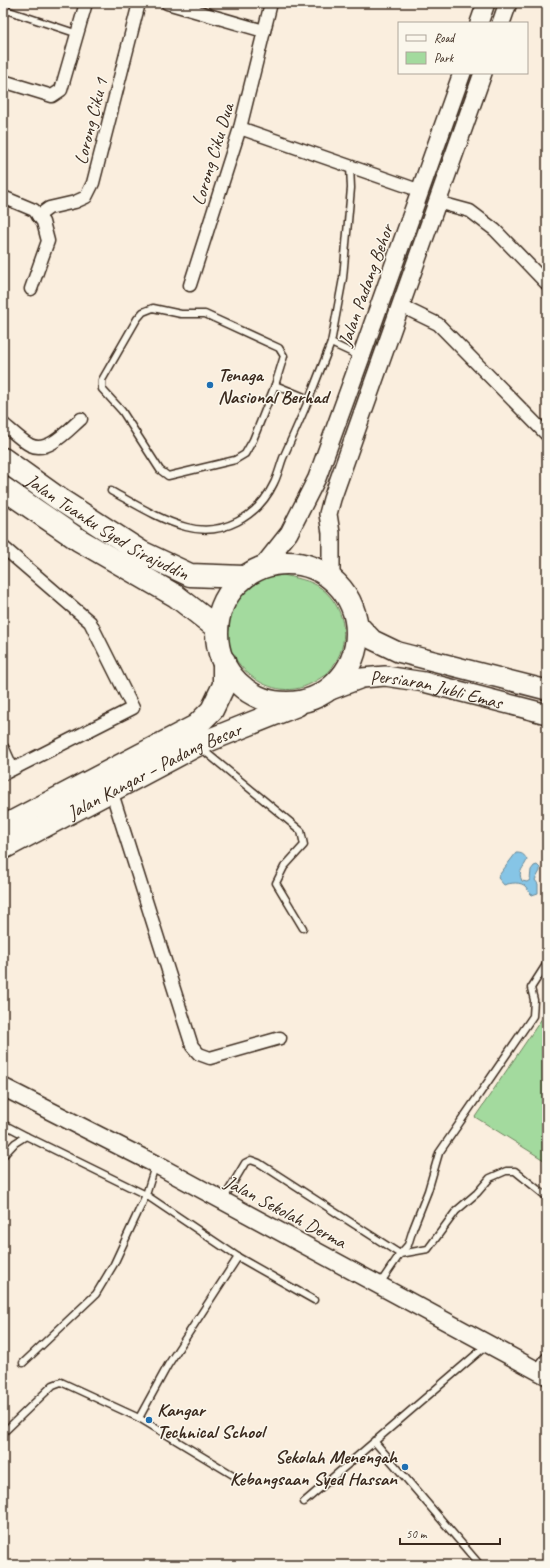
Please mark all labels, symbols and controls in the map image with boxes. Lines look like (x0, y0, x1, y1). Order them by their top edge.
legend (398, 22, 528, 74)
text: Road (434, 30, 456, 46)
text: Park (434, 50, 455, 66)
street label: Lorong Ciku 1 (69, 74, 114, 167)
street label: Lorong Ciku Dua (186, 98, 240, 208)
street label: Jalan Padang Behor (332, 219, 400, 350)
place label: Tenaga Nasional Berhad (218, 363, 332, 409)
marker: Tenaga Nasional Berhad (205, 380, 215, 390)
street label: Jalan Tuanku Syed Sirajuddin (20, 468, 193, 586)
street label: Persiaran Jubli Emas (369, 665, 506, 715)
street label: Jalan Kangar – Padang Besar (62, 717, 246, 825)
street label: Jalan Sekolah Derma (220, 1169, 352, 1255)
place label: Kangar Technical School (157, 1398, 268, 1444)
marker: Kangar Technical School (144, 1415, 154, 1425)
place label: Sekolah Menengah Kebangsaan Syed Hassan (230, 1445, 398, 1491)
marker: Sekolah Menengah Kebangsaan Syed Hassan (400, 1462, 410, 1472)
scale bar (400, 1520, 500, 1546)
text: 50 m (406, 1526, 428, 1542)

